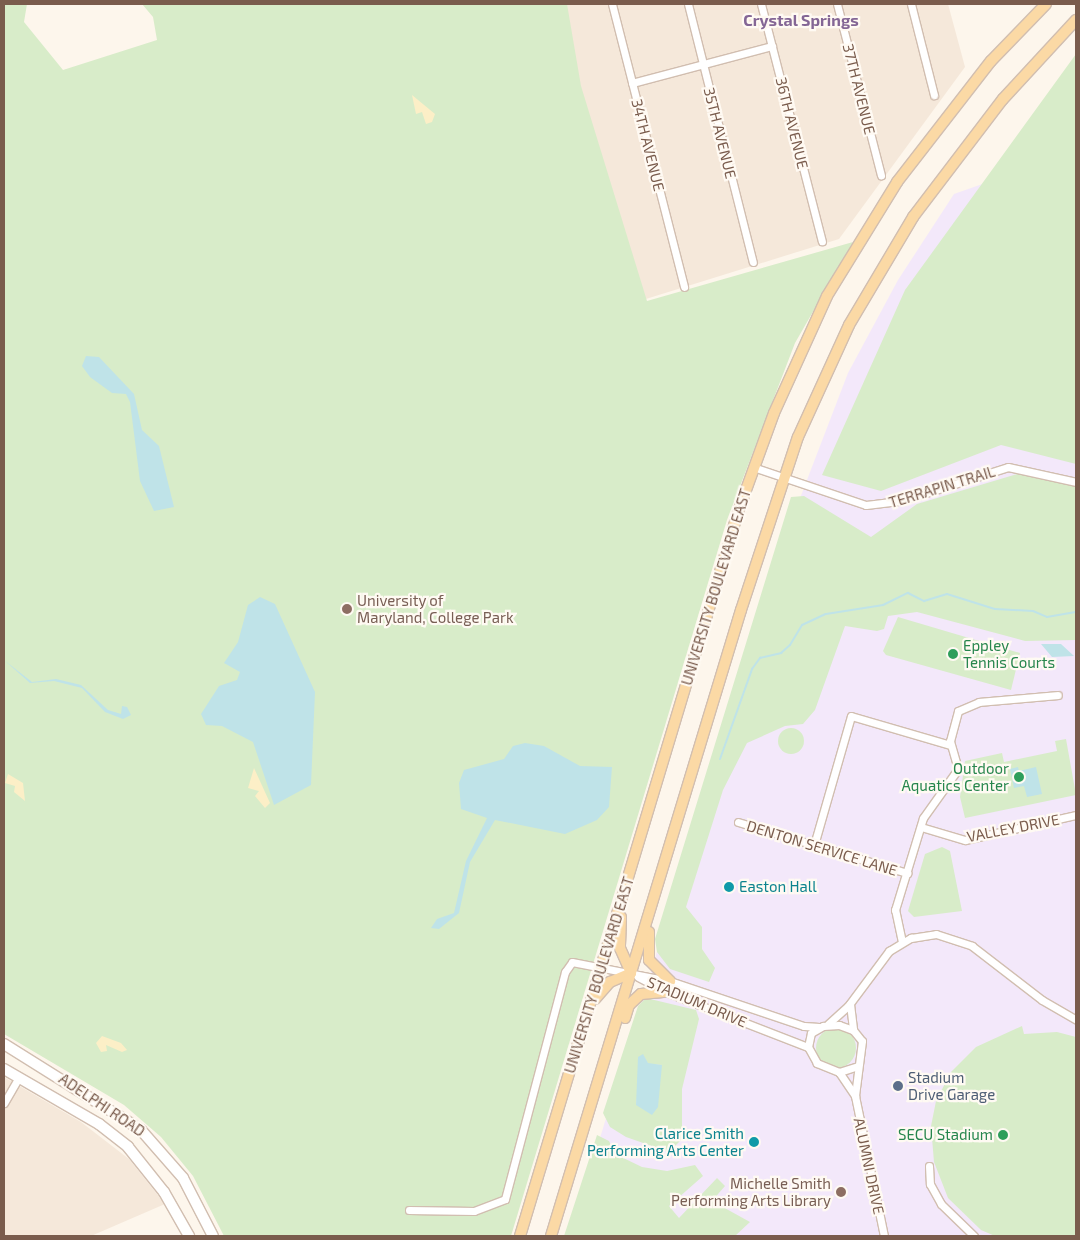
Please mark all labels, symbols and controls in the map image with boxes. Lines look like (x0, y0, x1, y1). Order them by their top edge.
district label: Crystal Springs (743, 10, 859, 30)
street label: 37TH AVENUE (839, 42, 879, 136)
street label: 36TH AVENUE (772, 75, 812, 171)
street label: 35TH AVENUE (700, 85, 740, 181)
street label: 34TH AVENUE (628, 97, 668, 193)
street label: TERRAPIN TRAIL (886, 462, 998, 512)
street label: UNIVERSITY BOULEVARD EAST (677, 486, 755, 688)
place label: University of Maryland, College Park (357, 591, 514, 626)
marker: University of Maryland, College Park (341, 603, 353, 615)
place label: Eppley Tennis Courts (963, 636, 1055, 671)
marker: Eppley Tennis Courts (947, 648, 959, 660)
place label: Outdoor Aquatics Center (901, 759, 1009, 794)
marker: Outdoor Aquatics Center (1013, 771, 1025, 783)
street label: VALLEY DRIVE (965, 810, 1061, 846)
street label: DENTON SERVICE LANE (744, 816, 900, 880)
street label: UNIVERSITY BOULEVARD EAST (560, 874, 638, 1076)
place label: Easton Hall (739, 878, 817, 896)
marker: Easton Hall (723, 881, 735, 893)
street label: STADIUM DRIVE (644, 973, 750, 1031)
place label: Stadium Drive Garage (908, 1068, 995, 1103)
street label: ADELPHI ROAD (55, 1070, 149, 1140)
marker: Stadium Drive Garage (892, 1080, 904, 1092)
street label: ALUMNI DRIVE (850, 1116, 888, 1216)
place label: Clarice Smith Performing Arts Center (587, 1124, 744, 1159)
place label: SECU Stadium (898, 1126, 993, 1144)
marker: SECU Stadium (997, 1129, 1009, 1141)
marker: Clarice Smith Performing Arts Center (748, 1136, 760, 1148)
place label: Michelle Smith Performing Arts Library (671, 1174, 831, 1209)
marker: Michelle Smith Performing Arts Library (835, 1186, 847, 1198)

